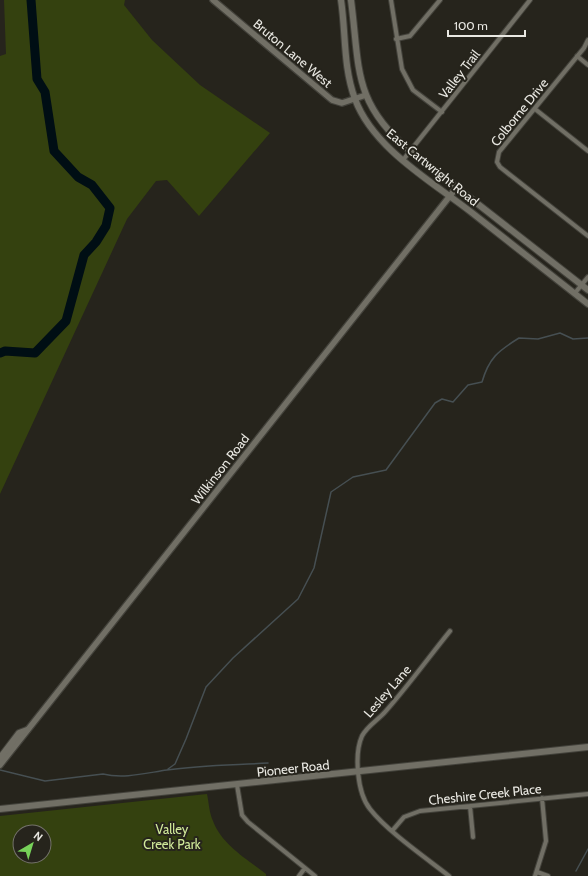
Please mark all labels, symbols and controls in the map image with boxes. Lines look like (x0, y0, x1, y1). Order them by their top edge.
scale bar (448, 12, 525, 38)
street label: Bruton Lane West (250, 15, 336, 91)
text: 100 m (454, 18, 488, 33)
street label: Valley Trail (435, 46, 483, 102)
street label: Colborne Drive (487, 75, 551, 149)
street label: East Cartwright Road (384, 125, 482, 209)
street label: Wilkinson Road (188, 431, 252, 507)
street label: Lesley Lane (360, 661, 414, 720)
street label: Pioneer Road (256, 756, 330, 780)
street label: Cheshire Creek Place (428, 780, 543, 808)
park label: Valley Creek Park (143, 821, 201, 852)
north arrow (12, 824, 52, 864)
text: N (31, 828, 46, 844)

